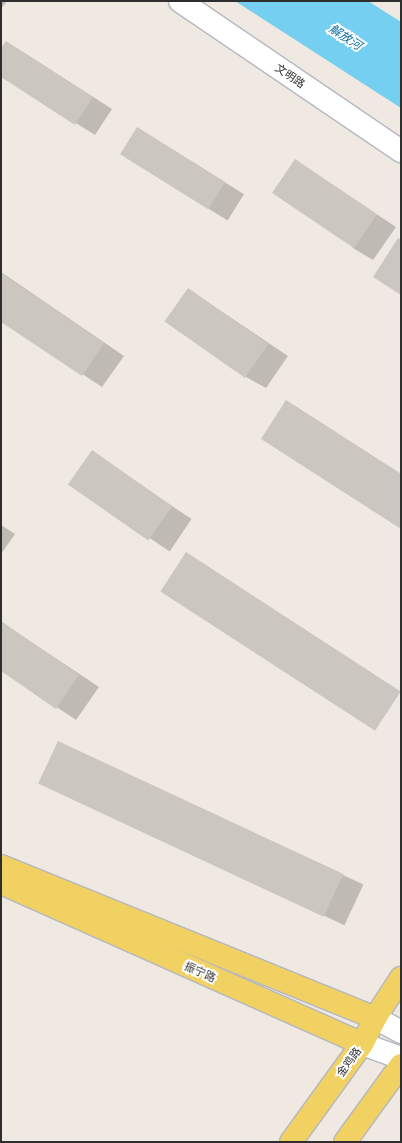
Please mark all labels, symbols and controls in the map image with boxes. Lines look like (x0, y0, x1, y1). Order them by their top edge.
water label: 解放河 (326, 22, 364, 54)
street label: 文明路 (273, 61, 307, 91)
street label: 振宁路 (182, 959, 218, 985)
street label: 金鸡路 (334, 1045, 364, 1079)

